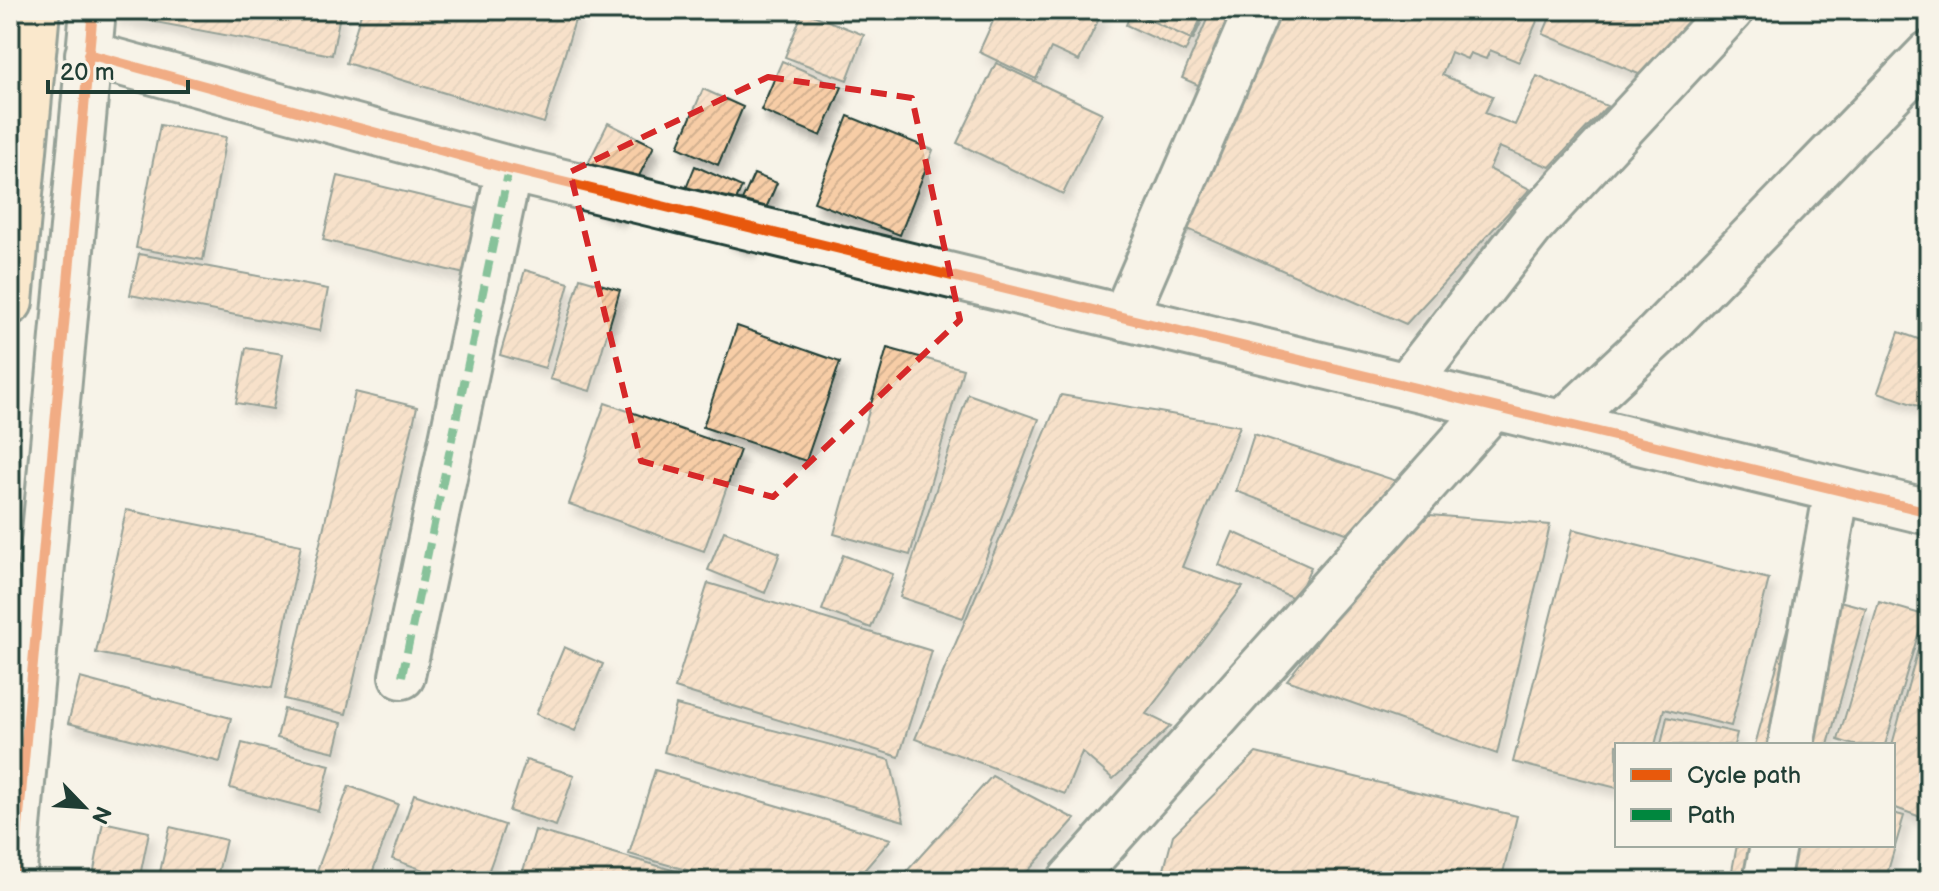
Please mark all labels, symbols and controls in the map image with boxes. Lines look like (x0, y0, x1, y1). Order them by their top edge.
scale bar (48, 44, 188, 94)
text: 20 m (60, 58, 115, 87)
legend (1615, 743, 1895, 847)
text: Cycle path (1687, 761, 1801, 790)
north arrow (44, 767, 124, 847)
text: Path (1687, 801, 1735, 830)
text: N (85, 802, 116, 828)

